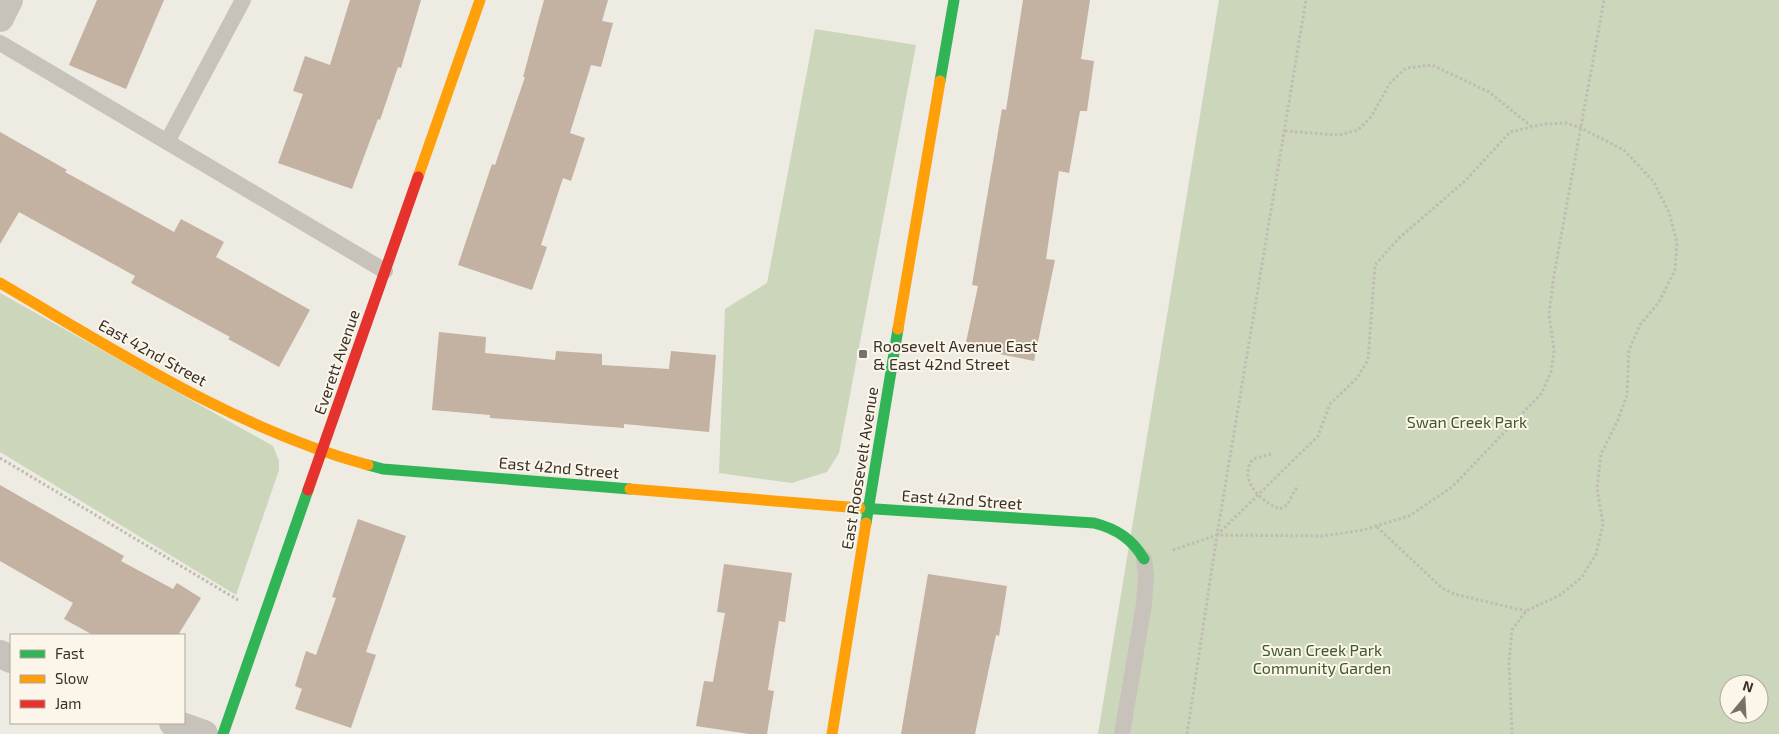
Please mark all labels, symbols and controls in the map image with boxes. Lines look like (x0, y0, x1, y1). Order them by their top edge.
street label: Everett Avenue (309, 307, 363, 417)
street label: East 42nd Street (96, 314, 210, 390)
place label: Roosevelt Avenue East & East 42nd Street (873, 336, 1038, 373)
marker: Roosevelt Avenue East & East 42nd Street (857, 348, 869, 360)
street label: East Roosevelt Avenue (837, 385, 881, 551)
park label: Swan Creek Park (1407, 412, 1527, 431)
street label: East 42nd Street (498, 452, 620, 482)
street label: East 42nd Street (901, 485, 1023, 513)
legend (10, 634, 185, 724)
park label: Swan Creek Park Community Garden (1253, 640, 1391, 677)
text: Fast (55, 644, 85, 662)
text: Slow (55, 669, 89, 687)
north arrow (1719, 674, 1769, 724)
text: N (1741, 677, 1756, 696)
text: Jam (55, 694, 81, 712)

